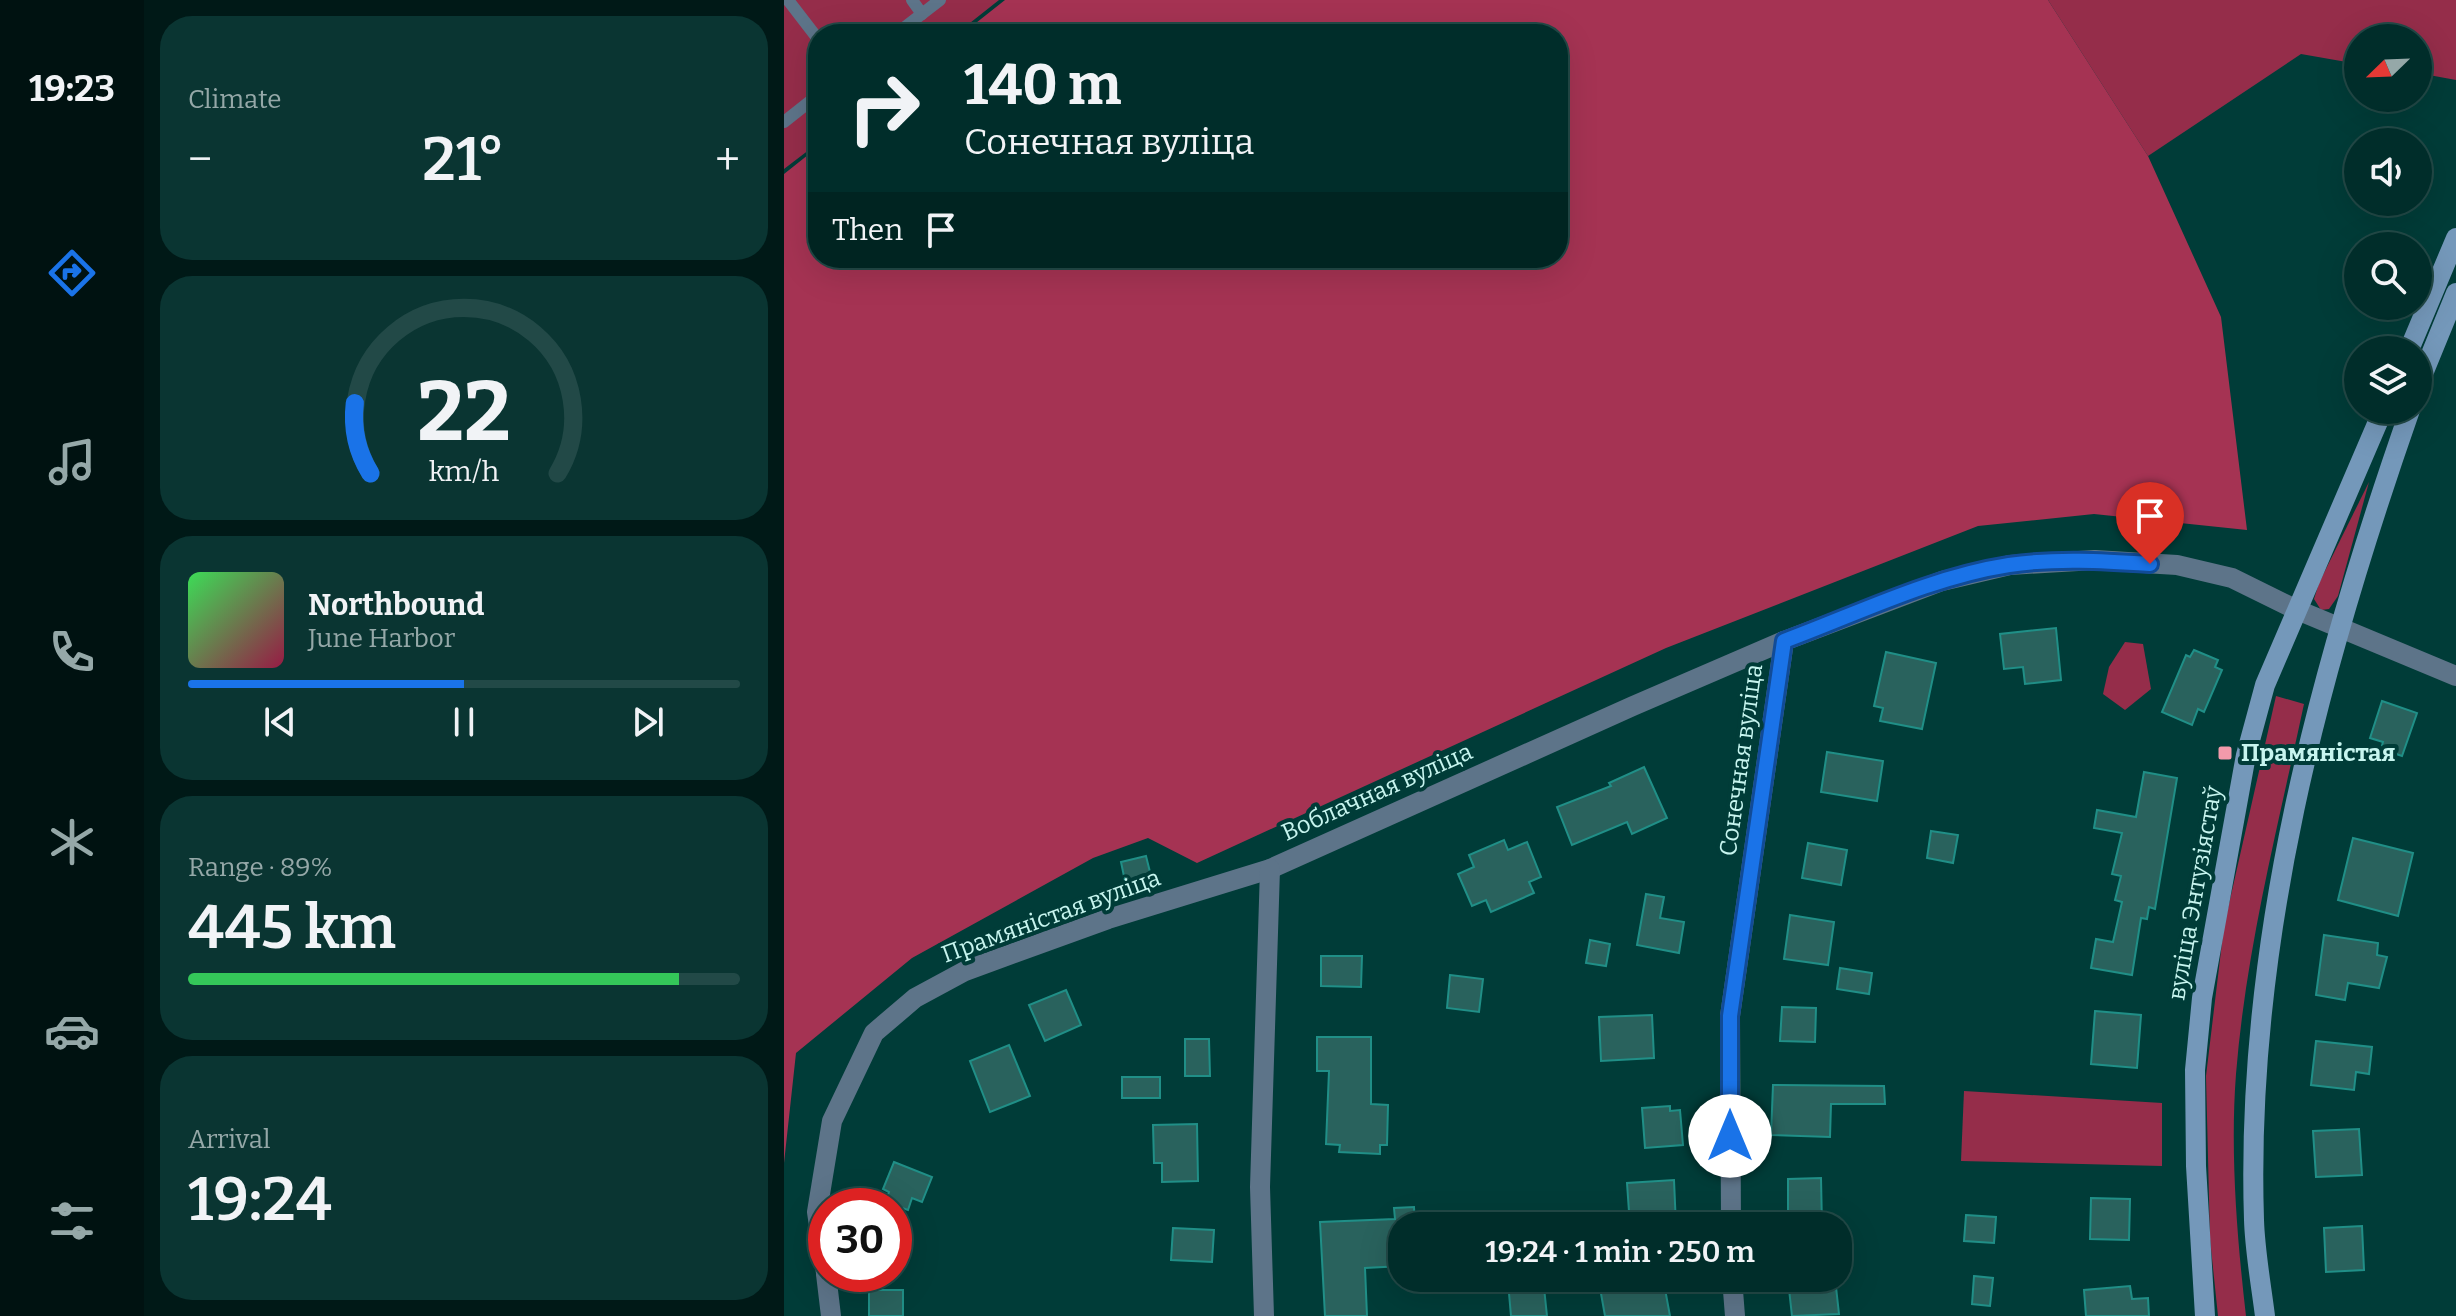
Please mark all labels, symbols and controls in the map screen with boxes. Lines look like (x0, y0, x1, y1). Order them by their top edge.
north arrow (2344, 24, 2432, 112)
map controls (2344, 24, 2432, 424)
text: 140 m (964, 52, 1121, 119)
icon: right (832, 56, 936, 160)
text: 19:23 (29, 67, 115, 111)
text: Climate (188, 84, 282, 115)
text: Сонечная вуліца (964, 120, 1254, 164)
text: 21° (422, 124, 505, 196)
button: sound (2344, 128, 2432, 216)
text: − (188, 133, 212, 186)
text: + (715, 133, 740, 186)
icon: arrive (919, 208, 963, 252)
text: Then (832, 212, 903, 248)
button: search (2344, 232, 2432, 320)
icon: directions (44, 245, 100, 301)
button: layers (2344, 336, 2432, 424)
text: 22 (417, 362, 511, 462)
icon: music (44, 434, 100, 490)
text: km/h (429, 454, 500, 489)
pin (2116, 482, 2184, 564)
icon: arrive (2128, 494, 2172, 538)
text: Northbound (308, 587, 484, 623)
text: June Harbor (308, 623, 455, 654)
icon: phone (44, 624, 100, 680)
street label: Сонечная вуліца (1714, 662, 1768, 858)
icon: previous (258, 700, 302, 744)
icon: pause (442, 700, 486, 744)
icon: next (626, 700, 670, 744)
street label: Воблачная вуліца (1277, 737, 1477, 847)
place label: Прамяністая (2241, 739, 2395, 767)
marker: Прамяністая (2216, 744, 2234, 762)
street label: вуліца Энтузіястаў (2162, 783, 2228, 1002)
icon: climate (44, 814, 100, 870)
text: Range · 89% (188, 852, 333, 883)
street label: Прамяністая вуліца (938, 863, 1164, 969)
text: 445 km (188, 892, 396, 964)
icon: car (44, 1003, 100, 1059)
position arrow (1688, 1094, 1772, 1178)
text: Arrival (188, 1124, 270, 1155)
text: 19:24 (188, 1164, 332, 1236)
speed limit sign: 30 (808, 1188, 912, 1292)
icon: filters (44, 1193, 100, 1249)
text: 19:24 · 1 min · 250 m (1485, 1234, 1755, 1270)

